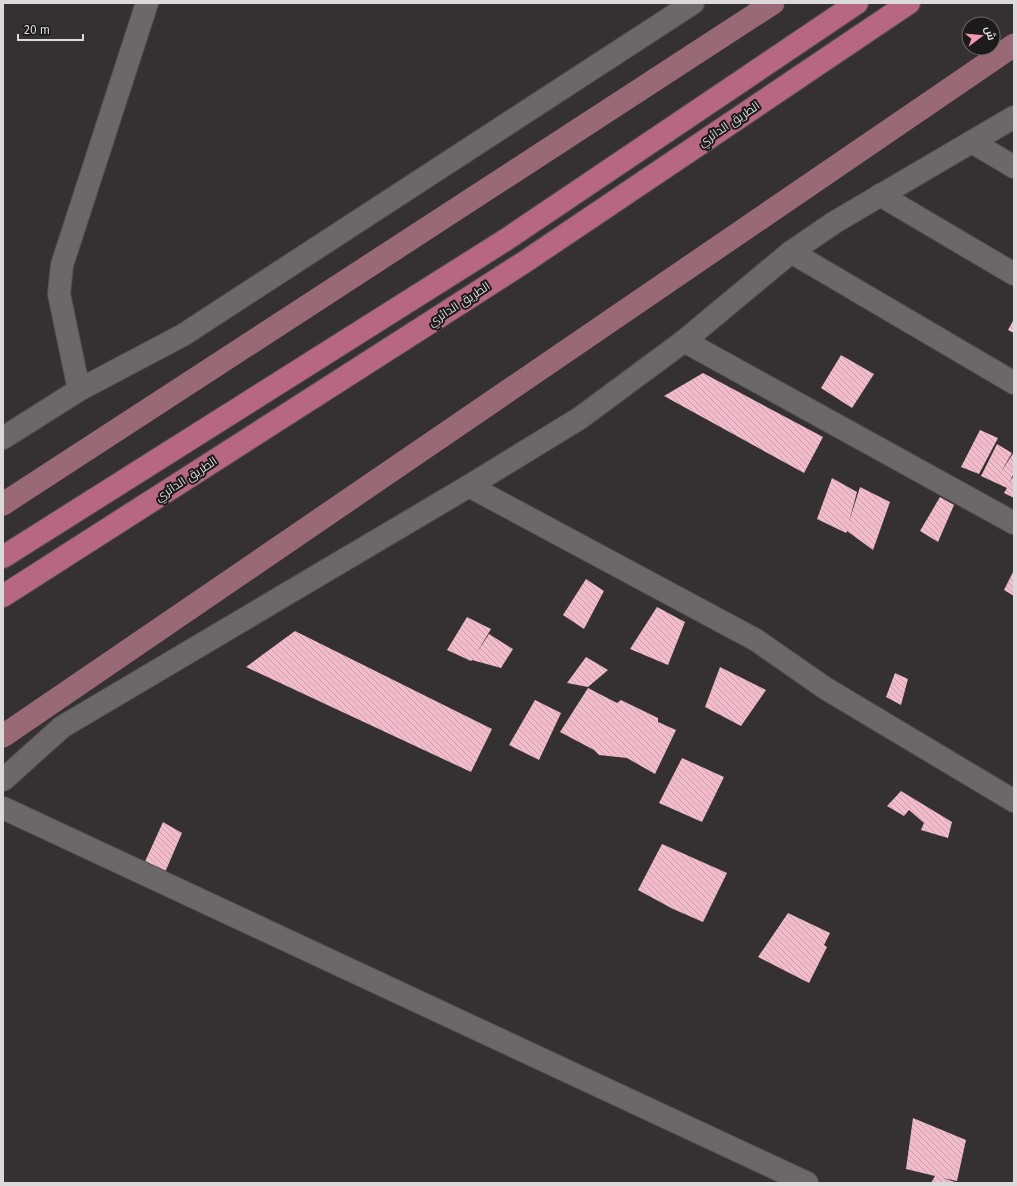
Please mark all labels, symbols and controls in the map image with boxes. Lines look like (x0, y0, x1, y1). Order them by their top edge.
scale bar (18, 16, 83, 42)
north arrow (961, 16, 1001, 56)
text: 20 m (24, 23, 50, 37)
text: ش (982, 25, 998, 42)
street label: الطريق الدائري (696, 98, 764, 152)
street label: الطريق الدائري (425, 279, 494, 332)
street label: الطريق الدائري (152, 454, 221, 507)

